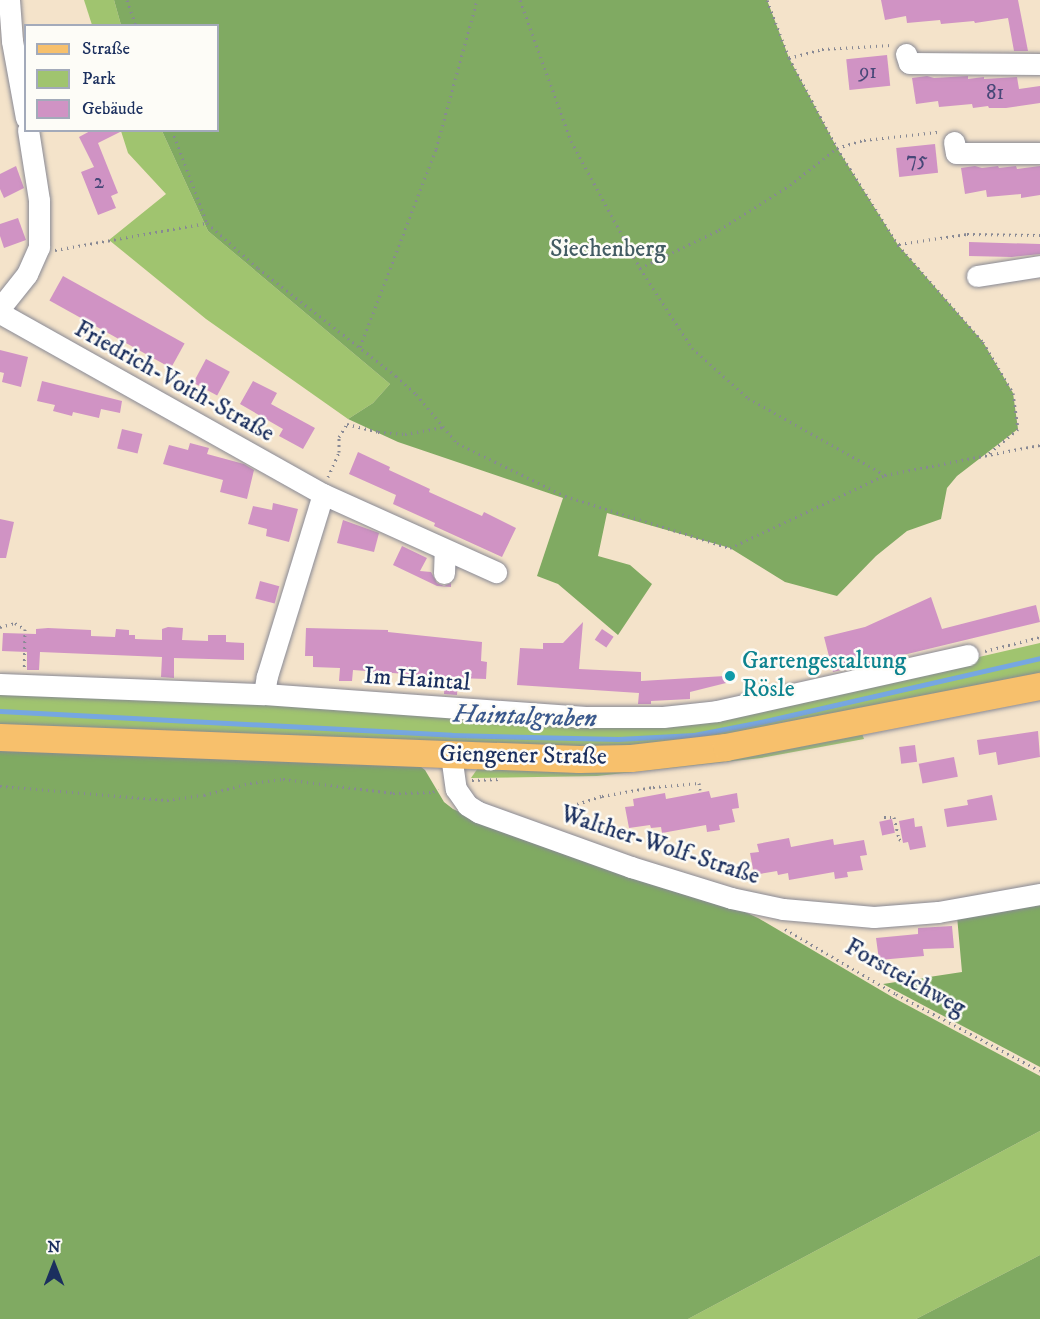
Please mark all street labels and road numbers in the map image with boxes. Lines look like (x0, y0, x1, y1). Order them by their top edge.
street label: Friedrich-Voith-Straße (69, 315, 279, 449)
street label: Im Haintal (363, 662, 471, 698)
street label: Giengener Straße (439, 740, 607, 772)
street label: Walther-Wolf-Straße (557, 800, 763, 892)
street label: Forstteichweg (840, 933, 970, 1023)

